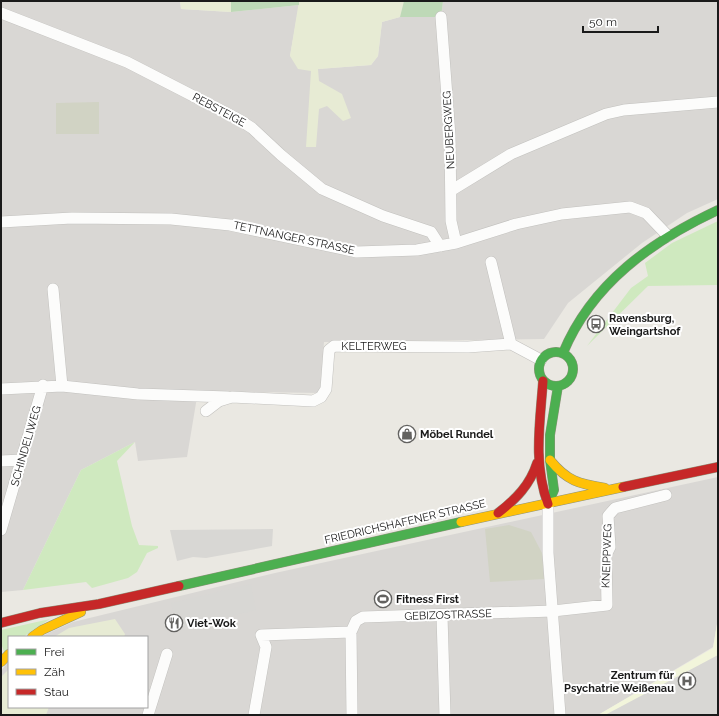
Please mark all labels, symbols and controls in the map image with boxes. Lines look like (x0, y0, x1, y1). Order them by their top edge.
scale bar (583, 8, 658, 34)
text: 50 m (589, 15, 617, 29)
street label: NEUBERGWEG (440, 90, 458, 169)
street label: REBSTEIGE (190, 91, 248, 130)
street label: TETTNANGER STRASSE (232, 219, 356, 257)
place label: Ravensburg, Weingartshof (609, 312, 681, 338)
bus stop icon: Ravensburg, Weingartshof (586, 314, 606, 334)
street label: KELTERWEG (341, 340, 407, 353)
street label: SCHINDELIWEG (8, 404, 44, 488)
shop icon: Möbel Rundel (397, 424, 417, 444)
place label: Möbel Rundel (420, 428, 494, 441)
street label: FRIEDRICHSHAFENER STRASSE (323, 497, 487, 547)
street label: KNEIPPWEG (599, 523, 615, 588)
sports icon: Fitness First (373, 589, 393, 609)
place label: Fitness First (396, 593, 460, 606)
street label: GEBIZOSTRASSE (404, 607, 492, 623)
restaurant icon: Viet-Wok (164, 613, 184, 633)
place label: Viet-Wok (187, 617, 237, 630)
legend (8, 636, 148, 708)
text: Frei (44, 645, 64, 659)
text: Zäh (44, 665, 65, 679)
place label: Zentrum für Psychatrie Weißenau (564, 669, 675, 695)
hospital icon: Zentrum für Psychatrie Weißenau (677, 671, 697, 691)
text: Stau (44, 685, 69, 699)

